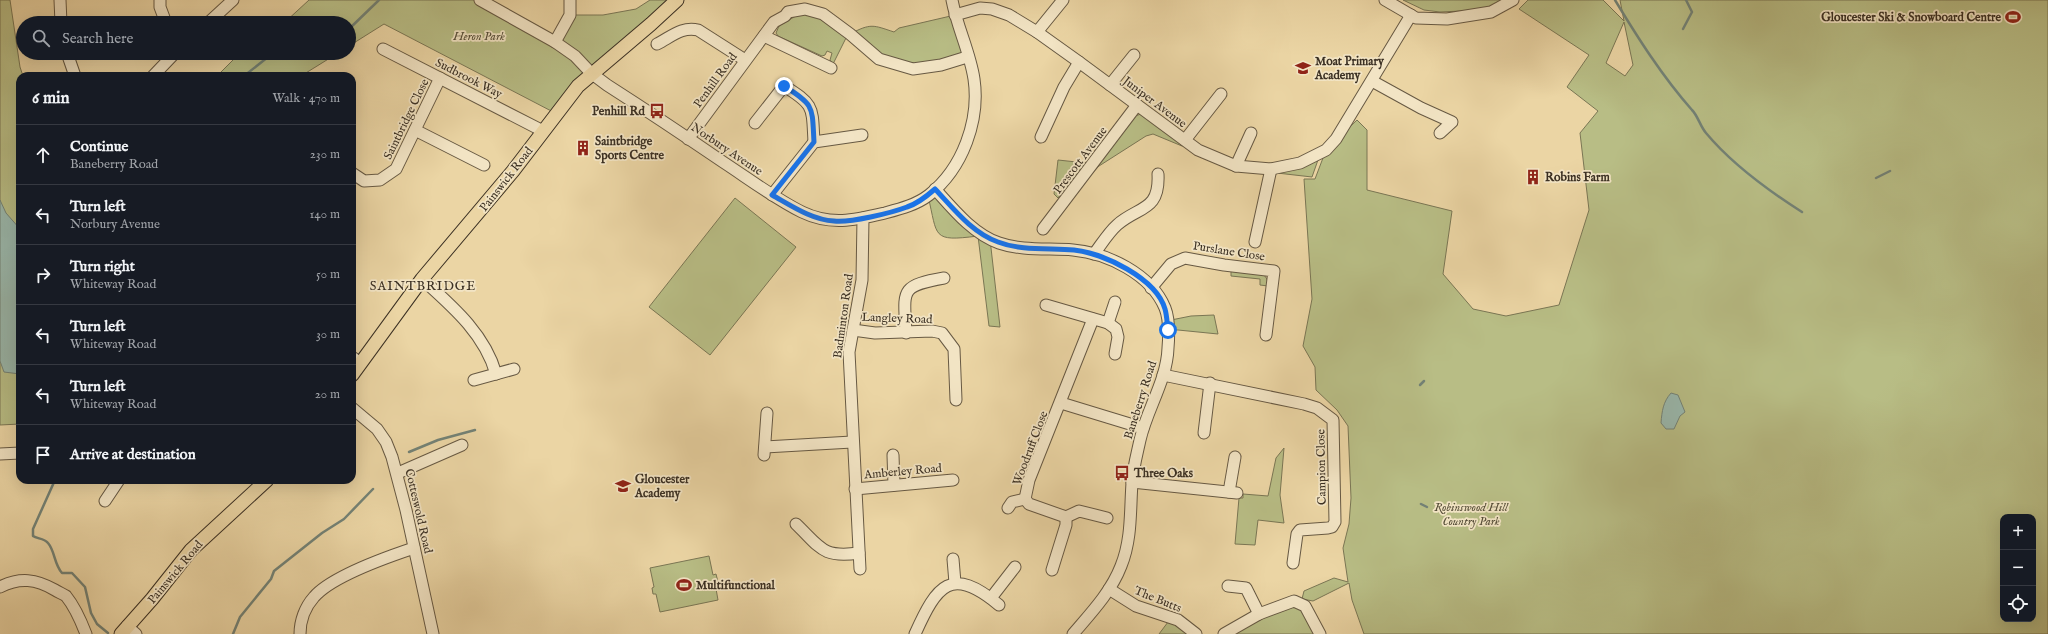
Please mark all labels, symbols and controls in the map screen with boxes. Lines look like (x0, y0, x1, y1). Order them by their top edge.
sports icon: Gloucester Ski & Snowboard Centre (2004, 8, 2022, 26)
place label: Gloucester Ski & Snowboard Centre (1821, 10, 2001, 25)
search box (16, 16, 356, 60)
icon: search (30, 27, 52, 49)
text: Search here (62, 29, 133, 48)
park label: Heron Park (452, 29, 505, 44)
street label: Penhill Road (690, 49, 741, 111)
place label: Moat Primary Academy (1314, 54, 1385, 84)
street label: Sudbrook Way (433, 55, 505, 102)
school or university icon: Moat Primary Academy (1294, 59, 1312, 77)
street label: Juniper Avenue (1118, 72, 1190, 132)
street label: Saintbridge Close (380, 76, 433, 162)
route end (775, 77, 793, 95)
text: 6 min (32, 88, 70, 109)
text: Walk · 470 m (272, 90, 340, 107)
bus stop icon: Penhill Rd (648, 102, 666, 120)
place label: Penhill Rd (592, 104, 646, 119)
street label: Norbury Avenue (688, 120, 766, 179)
street label: Prescott Avenue (1050, 123, 1111, 197)
place label: Saintbridge Sports Centre (595, 134, 664, 164)
text: Continue (70, 137, 128, 156)
building icon: Saintbridge Sports Centre (574, 139, 592, 157)
street label: Painswick Road (476, 143, 537, 215)
icon: ahead (32, 144, 54, 166)
text: 230 m (310, 146, 340, 163)
text: Baneberry Road (70, 156, 158, 173)
building icon: Robins Farm (1524, 168, 1542, 186)
place label: Robins Farm (1545, 170, 1610, 185)
text: Turn left (70, 197, 126, 216)
icon: left (32, 204, 54, 226)
text: 140 m (310, 206, 340, 223)
text: Norbury Avenue (70, 216, 160, 233)
street label: Purslane Close (1192, 238, 1267, 265)
text: Turn right (70, 257, 135, 276)
icon: right (32, 264, 54, 286)
text: 50 m (316, 266, 340, 283)
street label: Badminton Road (830, 272, 857, 359)
text: Whiteway Road (70, 276, 156, 293)
district label: SAINTBRIDGE (370, 278, 476, 295)
street label: Langley Road (861, 310, 933, 327)
text: Turn left (70, 317, 126, 336)
route start (1159, 321, 1177, 339)
icon: left (32, 324, 54, 346)
text: 30 m (316, 326, 340, 343)
text: Whiteway Road (70, 336, 156, 353)
street label: Baneberry Road (1121, 359, 1160, 441)
text: Turn left (70, 377, 126, 396)
icon: left (32, 384, 54, 406)
text: 20 m (315, 386, 340, 403)
text: Whiteway Road (70, 396, 156, 413)
street label: Woodruff Close (1009, 408, 1052, 488)
street label: Campion Close (1313, 428, 1331, 505)
icon: arrive (32, 444, 54, 466)
text: Arrive at destination (70, 445, 196, 464)
street label: Amberley Road (863, 461, 943, 482)
bus stop icon: Three Oaks (1113, 464, 1131, 482)
place label: Three Oaks (1133, 466, 1194, 481)
street label: Cotteswold Road (401, 467, 436, 556)
place label: Gloucester Academy (634, 472, 690, 502)
school or university icon: Gloucester Academy (614, 477, 632, 495)
park label: Robinswood Hill Country Park (1434, 500, 1509, 529)
map controls (2000, 514, 2036, 622)
button: + (2000, 514, 2036, 550)
street label: Painswick Road (144, 537, 207, 607)
button: − (2000, 550, 2036, 586)
sports icon: Multifunctional (675, 576, 693, 594)
place label: Multifunctional (696, 578, 775, 593)
street label: The Butts (1132, 583, 1184, 616)
button: locate (2000, 586, 2036, 622)

